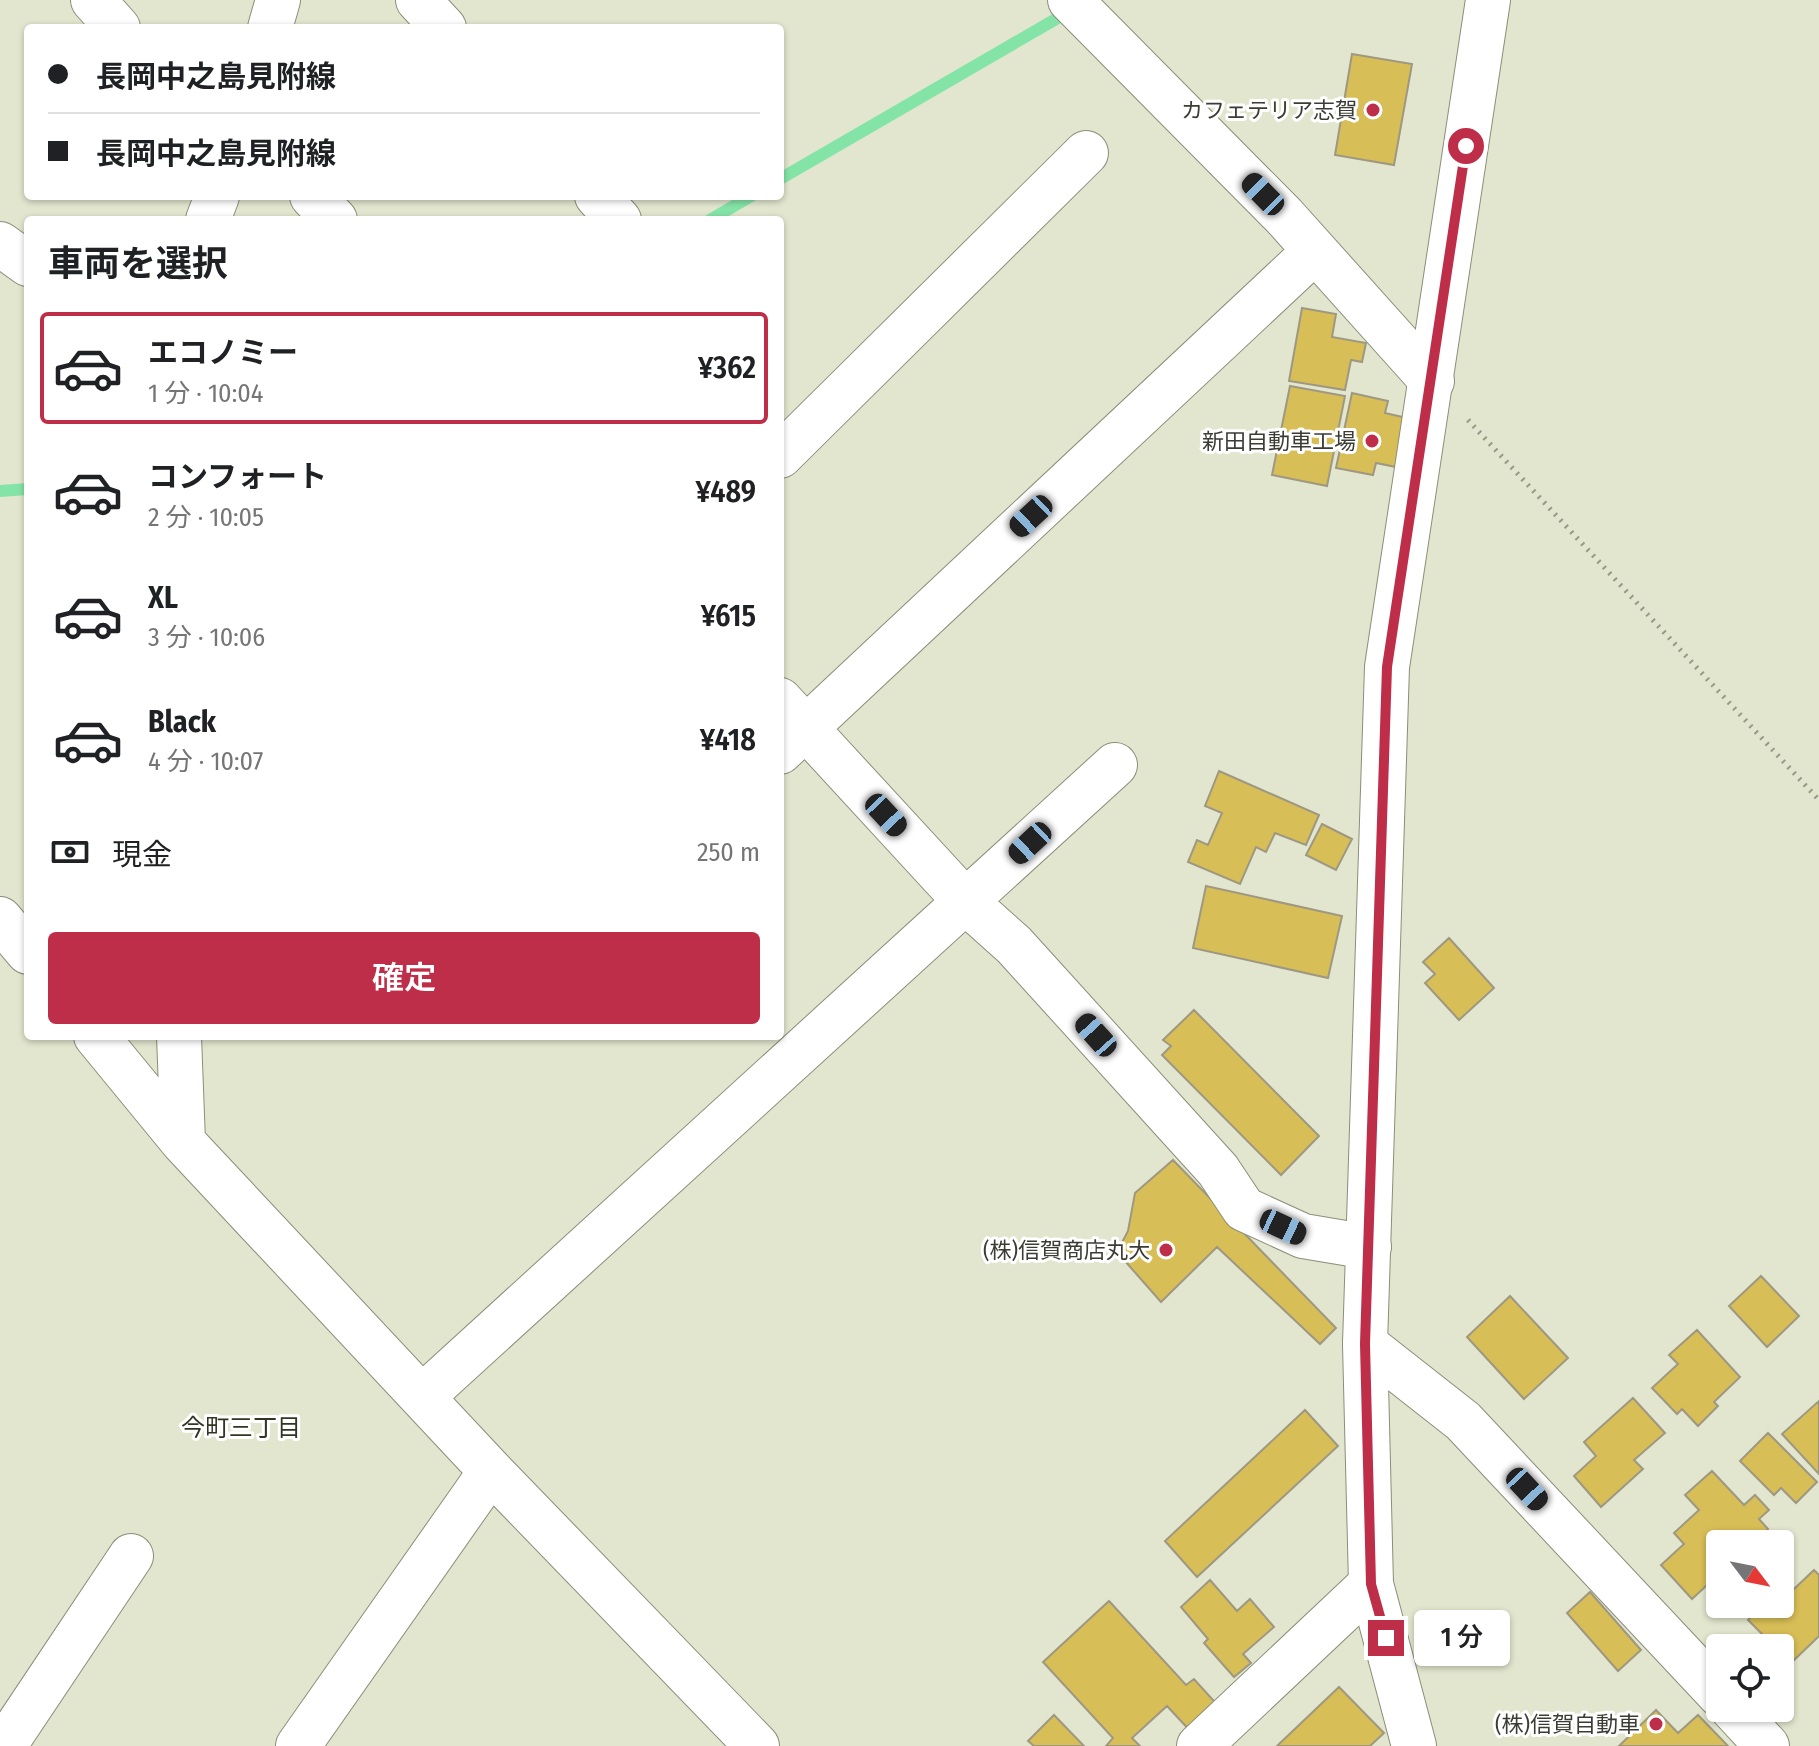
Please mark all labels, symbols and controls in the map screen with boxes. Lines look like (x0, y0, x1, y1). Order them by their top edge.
text: 長岡中之島見附線 (96, 59, 336, 95)
place label: カフェテリア志賀 (1181, 97, 1357, 124)
marker: カフェテリア志賀 (1364, 101, 1382, 119)
route start (1448, 128, 1484, 164)
text: 長岡中之島見附線 (96, 136, 336, 172)
car (1238, 169, 1288, 219)
text: 車両を選択 (48, 242, 228, 286)
icon: car (52, 332, 124, 404)
text: エコノミー (148, 335, 298, 371)
text: ¥362 (698, 350, 756, 386)
text: 1 分 · 10:04 (148, 378, 263, 409)
place label: 新田自動車工場 (1202, 428, 1356, 455)
marker: 新田自動車工場 (1363, 432, 1381, 450)
icon: car (52, 456, 124, 528)
text: コンフォート (148, 459, 327, 495)
text: ¥489 (696, 474, 756, 510)
car (1005, 491, 1057, 541)
text: 2 分 · 10:05 (148, 502, 264, 533)
icon: car (52, 580, 124, 652)
text: XL (148, 580, 178, 616)
text: ¥615 (701, 598, 756, 634)
text: 3 分 · 10:06 (148, 622, 265, 653)
icon: car (52, 704, 124, 776)
text: Black (148, 704, 216, 740)
text: ¥418 (700, 722, 756, 758)
text: 4 分 · 10:07 (148, 746, 263, 777)
car (861, 789, 911, 841)
car (1004, 818, 1056, 868)
icon: cash (48, 830, 92, 874)
text: 現金 (112, 837, 172, 873)
text: 250 m (697, 837, 760, 868)
button: 確定 (48, 932, 760, 1024)
car (1071, 1009, 1121, 1061)
car (1256, 1206, 1310, 1248)
place label: (株)信賀商店丸大 (983, 1237, 1150, 1264)
marker: (株)信賀商店丸大 (1157, 1241, 1175, 1259)
district label: 今町三丁目 (181, 1414, 301, 1442)
car (1502, 1463, 1552, 1515)
north arrow (1706, 1530, 1794, 1618)
map controls (1706, 1530, 1794, 1722)
callout: 1 分 (1414, 1610, 1510, 1666)
route end (1368, 1620, 1404, 1656)
text: 1 分 (1441, 1622, 1483, 1653)
button: locate (1706, 1634, 1794, 1722)
place label: (株)信賀自動車 (1495, 1711, 1640, 1738)
marker: (株)信賀自動車 (1647, 1715, 1665, 1733)

